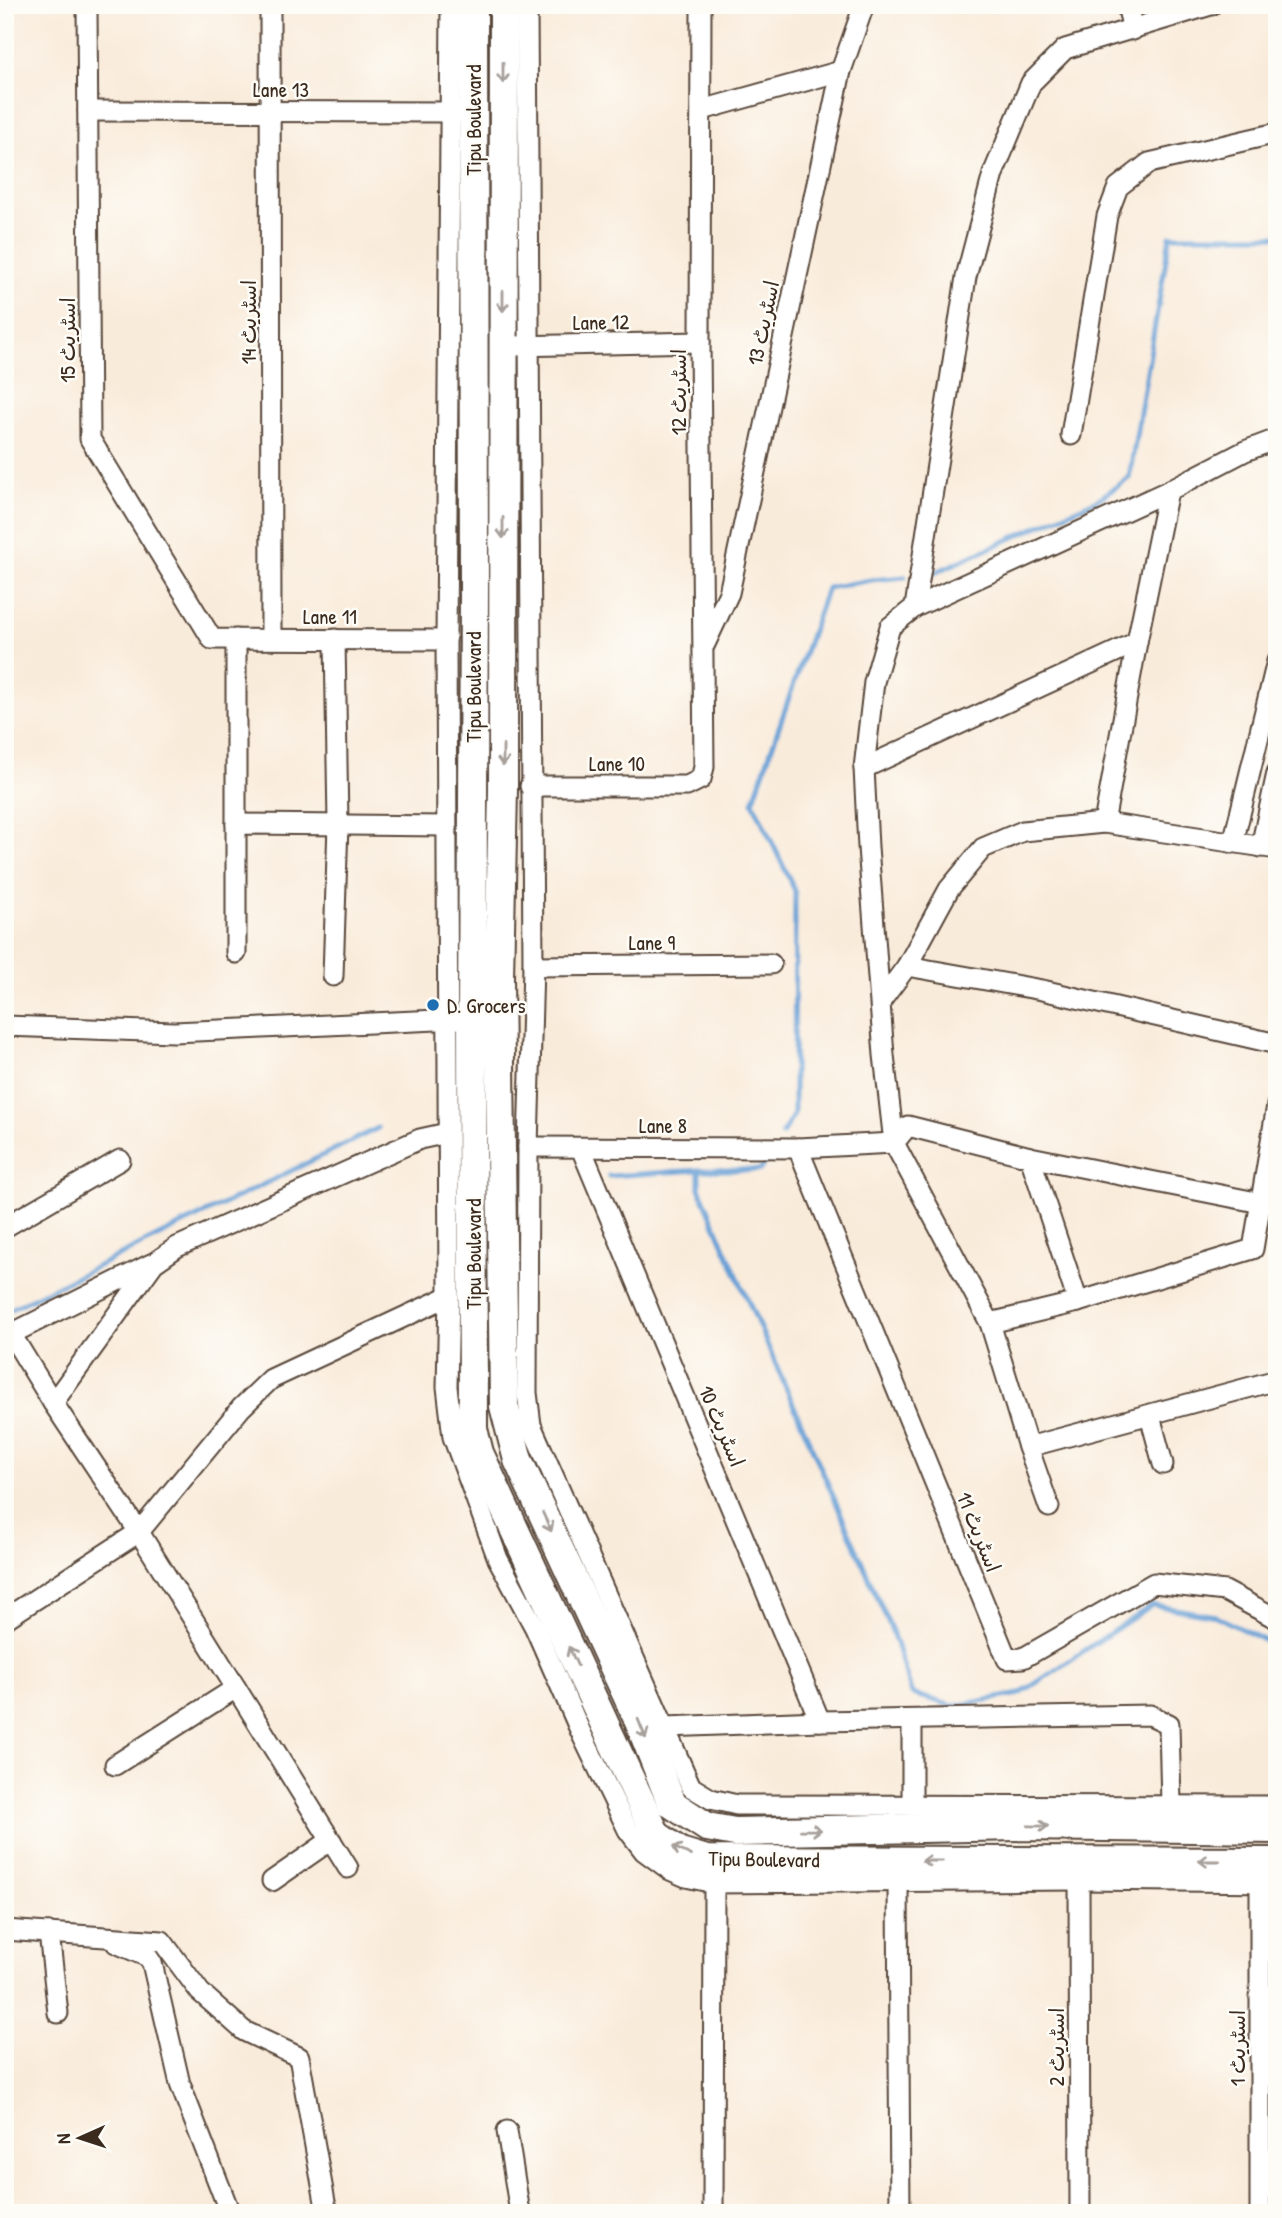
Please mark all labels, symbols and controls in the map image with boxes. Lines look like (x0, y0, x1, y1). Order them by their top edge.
one-way arrow (496, 62, 510, 85)
street label: Tipu Boulevard (459, 64, 488, 176)
street label: Lane 13 (253, 75, 309, 104)
street label: اسٹریٹ 13 (740, 278, 786, 368)
street label: اسٹریٹ 14 (234, 280, 263, 364)
one-way arrow (496, 289, 510, 312)
street label: اسٹریٹ 15 (53, 297, 82, 383)
street label: Lane 12 (573, 307, 630, 337)
street label: اسٹریٹ 12 (664, 349, 693, 435)
one-way arrow (496, 517, 510, 540)
street label: Lane 11 (303, 602, 357, 631)
street label: Tipu Boulevard (459, 631, 488, 743)
one-way arrow (496, 744, 510, 767)
street label: Lane 10 (589, 749, 645, 778)
street label: Lane 9 (629, 928, 676, 957)
place label: D. Grocers (447, 991, 526, 1020)
marker: D. Grocers (425, 997, 441, 1013)
street label: Lane 8 (639, 1111, 687, 1140)
street label: Tipu Boulevard (459, 1198, 488, 1310)
street label: اسٹریٹ 10 (692, 1381, 752, 1471)
street label: اسٹریٹ 11 (950, 1488, 1008, 1576)
one-way arrow (540, 1511, 554, 1532)
one-way arrow (566, 1646, 580, 1667)
one-way arrow (637, 1717, 650, 1739)
one-way arrow (1027, 1819, 1050, 1833)
one-way arrow (799, 1823, 822, 1837)
one-way arrow (672, 1844, 693, 1857)
street label: Tipu Boulevard (708, 1844, 820, 1874)
one-way arrow (921, 1854, 944, 1868)
one-way arrow (1197, 1854, 1220, 1868)
street label: اسٹریٹ 2 (1042, 2008, 1071, 2086)
street label: اسٹریٹ 1 (1223, 2010, 1252, 2086)
north arrow (46, 2102, 116, 2172)
text: N (50, 2133, 76, 2145)

